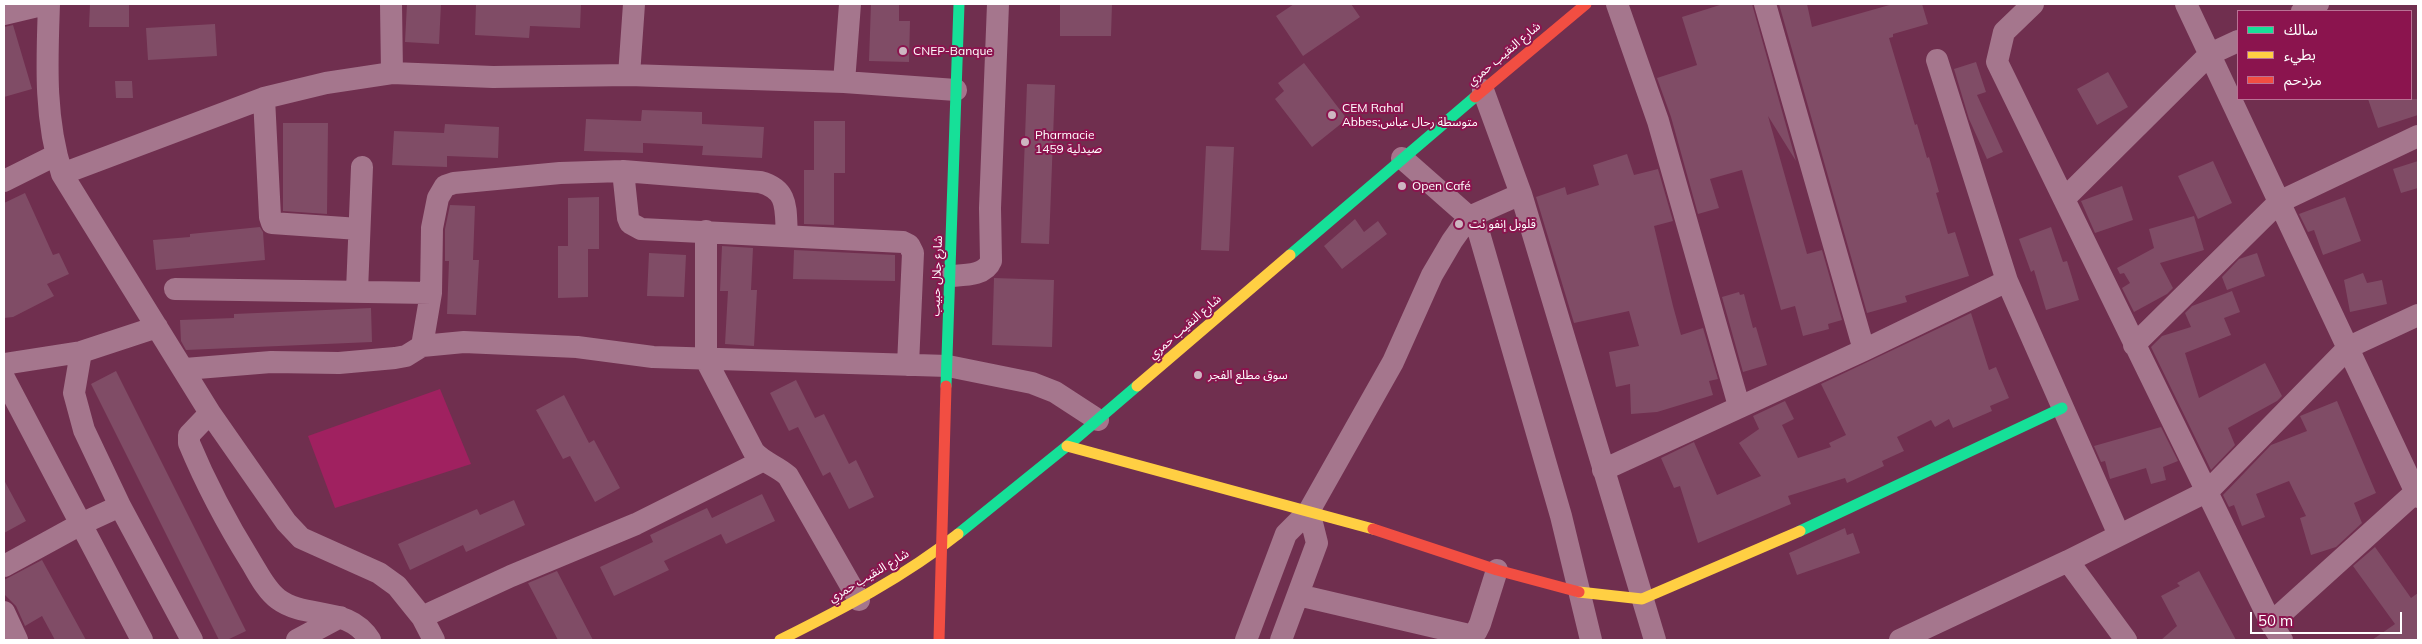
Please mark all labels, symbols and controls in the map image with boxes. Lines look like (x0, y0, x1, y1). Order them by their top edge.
legend (2237, 10, 2412, 100)
street label: شارع النقيب حمري (1464, 19, 1544, 89)
text: سالك (2284, 20, 2318, 39)
place label: CNEP-Banque (913, 44, 993, 58)
marker: CNEP-Banque (897, 45, 909, 57)
text: بطيء (2284, 45, 2316, 64)
text: مزدحم (2284, 70, 2322, 89)
place label: CEM Rahal Abbes;متوسطة رحال عباس (1342, 101, 1478, 129)
marker: CEM Rahal Abbes;متوسطة رحال عباس (1326, 109, 1338, 121)
place label: Pharmacie 1459 صيدلية (1035, 128, 1102, 156)
marker: Pharmacie 1459 صيدلية (1019, 136, 1031, 148)
place label: Open Café (1412, 179, 1471, 193)
marker: Open Café (1396, 180, 1408, 192)
place label: قلوبل إنفو نت (1469, 217, 1536, 231)
marker: قلوبل إنفو نت (1453, 218, 1465, 230)
street label: شارع جلال حبيب (928, 235, 946, 317)
street label: شارع النقيب حمري (1146, 292, 1224, 362)
place label: سوق مطلع الفجر (1208, 368, 1288, 382)
marker: سوق مطلع الفجر (1192, 369, 1204, 381)
street label: شارع النقيب حمري (826, 546, 912, 606)
scale bar (2252, 602, 2404, 634)
text: 50 m (2258, 611, 2293, 630)

